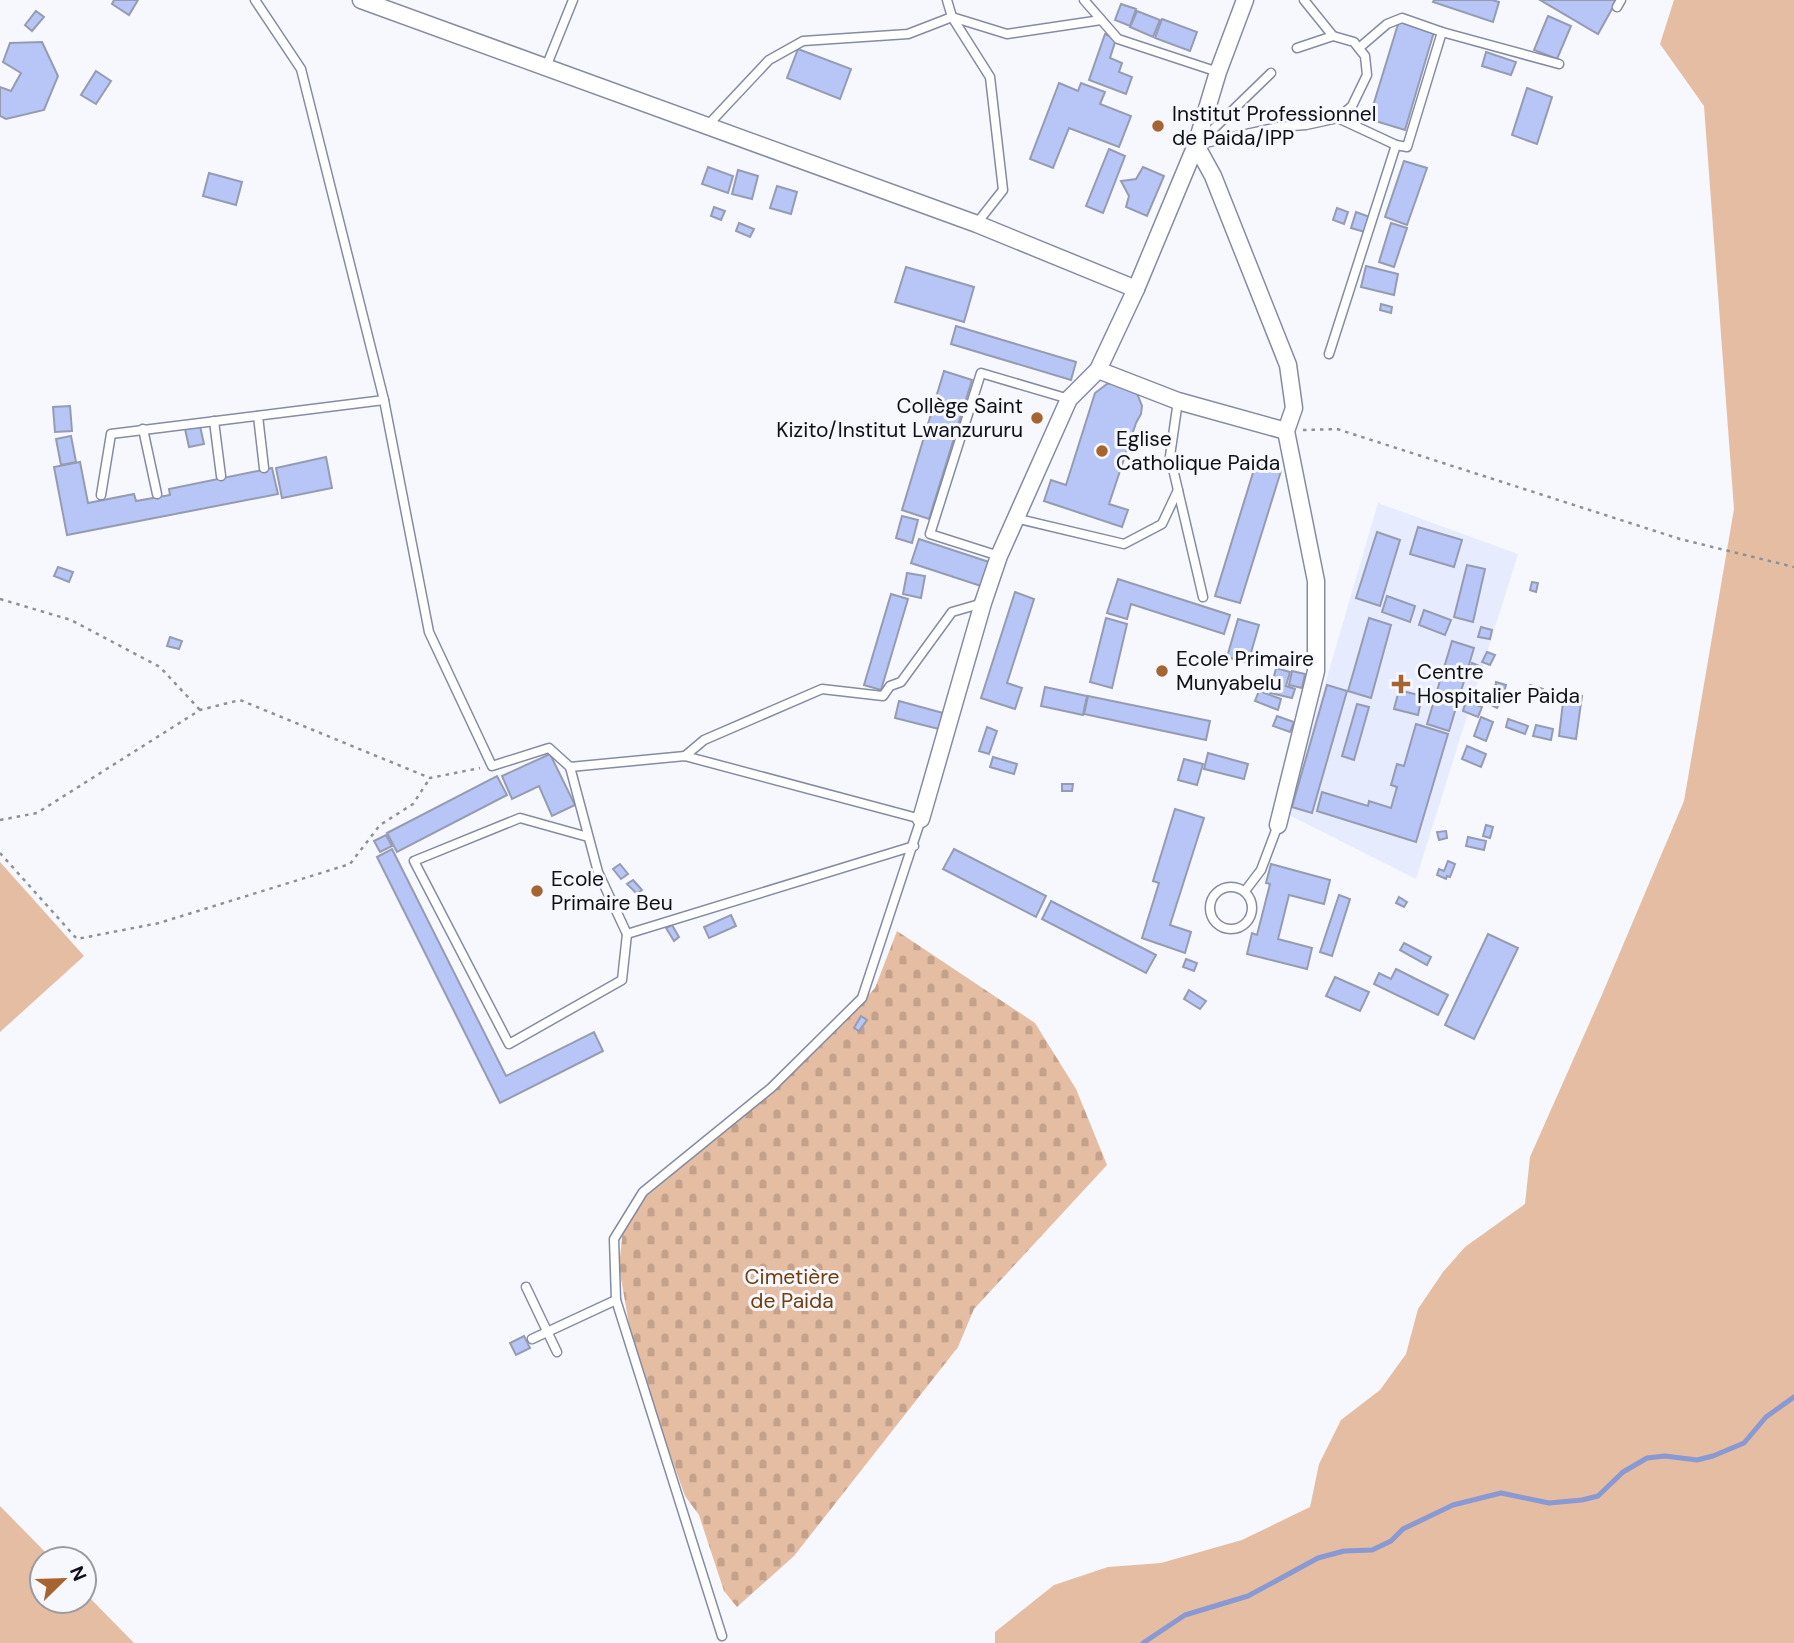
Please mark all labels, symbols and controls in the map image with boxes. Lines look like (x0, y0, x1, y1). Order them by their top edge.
place label: Institut Professionnel de Paida/IPP (1172, 100, 1376, 152)
marker: Institut Professionnel de Paida/IPP (1150, 118, 1166, 134)
place label: Collège Saint Kizito/Institut Lwanzururu (776, 392, 1023, 444)
marker: Collège Saint Kizito/Institut Lwanzururu (1029, 410, 1045, 426)
place label: Eglise Catholique Paida (1116, 425, 1280, 477)
marker: Eglise Catholique Paida (1094, 443, 1110, 459)
place label: Ecole Primaire Munyabelu (1176, 645, 1314, 697)
place label: Centre Hospitalier Paida (1417, 658, 1580, 710)
marker: Ecole Primaire Munyabelu (1154, 663, 1170, 679)
marker: Centre Hospitalier Paida (1391, 674, 1411, 694)
place label: Ecole Primaire Beu (551, 865, 673, 917)
marker: Ecole Primaire Beu (529, 883, 545, 899)
park label: Cimetière de Paida (745, 1263, 840, 1315)
north arrow (28, 1545, 98, 1615)
text: N (64, 1562, 92, 1585)

